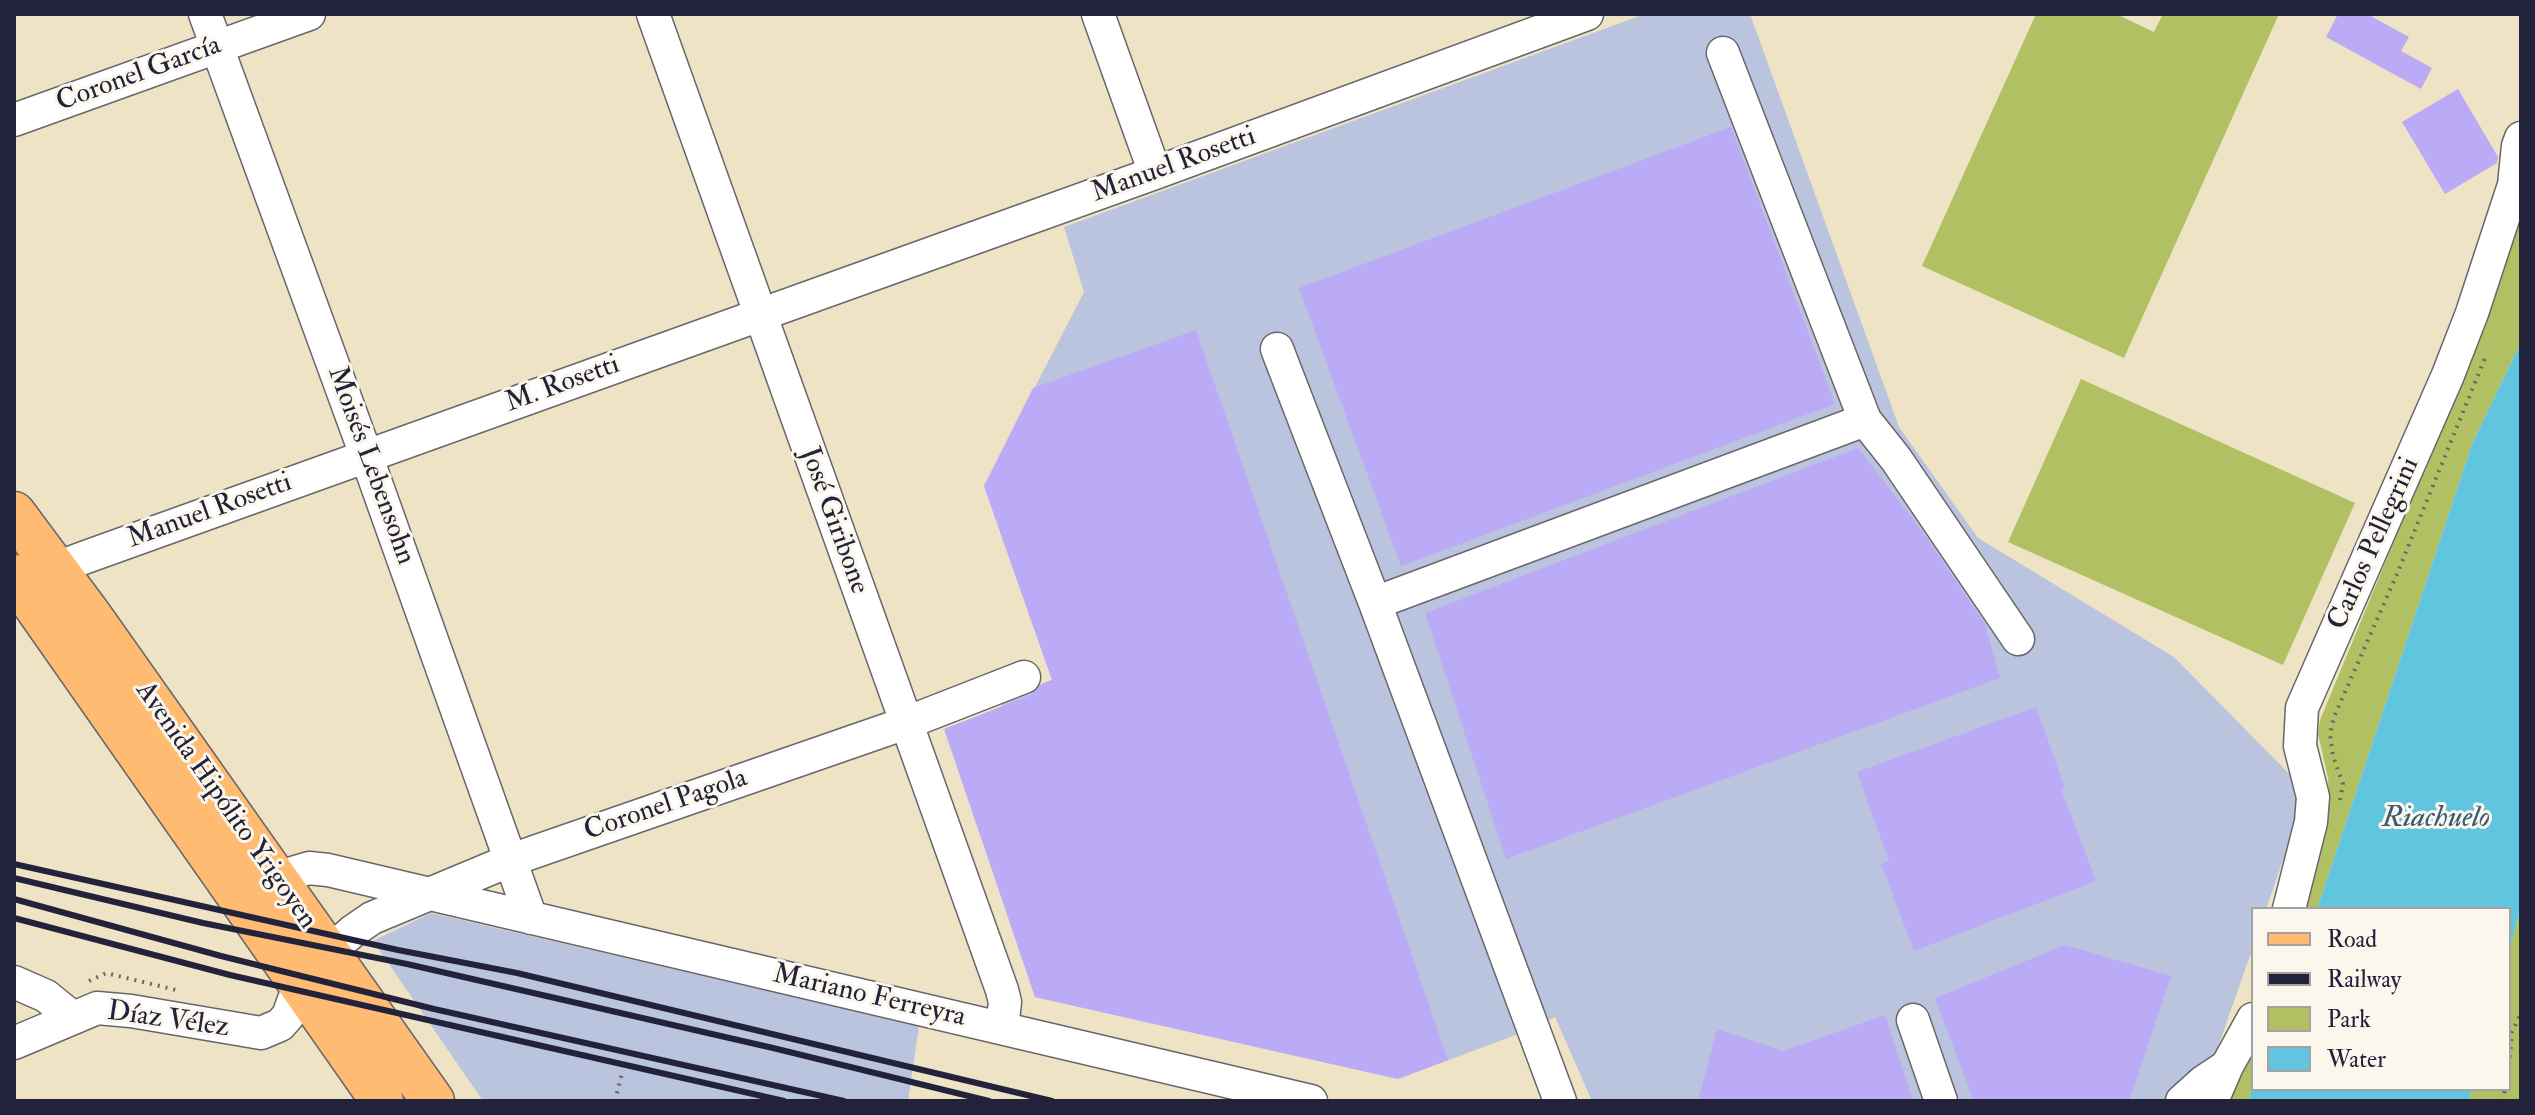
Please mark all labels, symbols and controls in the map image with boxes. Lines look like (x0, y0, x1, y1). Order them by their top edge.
street label: Coronel García (52, 30, 226, 120)
street label: Manuel Rosetti (1087, 121, 1261, 211)
street label: M. Rosetti (502, 349, 624, 421)
street label: Moisés Lebensohn (319, 362, 421, 570)
street label: José Giribone (791, 443, 875, 599)
street label: Carlos Pellegrini (2322, 453, 2428, 635)
street label: Manuel Rosetti (123, 467, 297, 557)
street label: Avenida Hipólito Yrigoyen (127, 676, 323, 936)
street label: Coronel Pagola (580, 762, 752, 850)
water label: Riachuelo (2382, 802, 2490, 838)
legend (2251, 907, 2511, 1091)
text: Road (2327, 924, 2377, 955)
street label: Mariano Ferreyra (769, 958, 969, 1036)
text: Railway (2327, 964, 2401, 995)
street label: Díaz Vélez (105, 996, 231, 1046)
text: Park (2327, 1004, 2371, 1035)
text: Water (2327, 1044, 2386, 1075)

